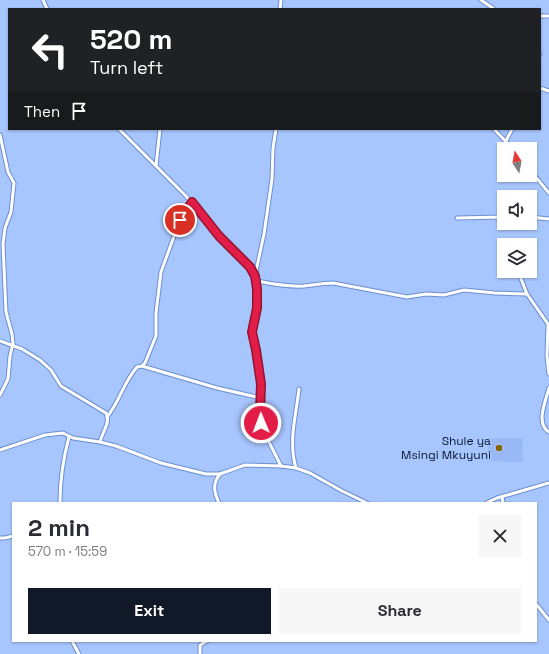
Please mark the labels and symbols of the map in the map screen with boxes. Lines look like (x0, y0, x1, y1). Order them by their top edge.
north arrow (497, 142, 537, 182)
pin (163, 203, 197, 237)
position arrow (240, 402, 282, 444)
place label: Shule ya Msingi Mkuyuni (401, 433, 491, 463)
marker: Shule ya Msingi Mkuyuni (494, 443, 504, 453)

